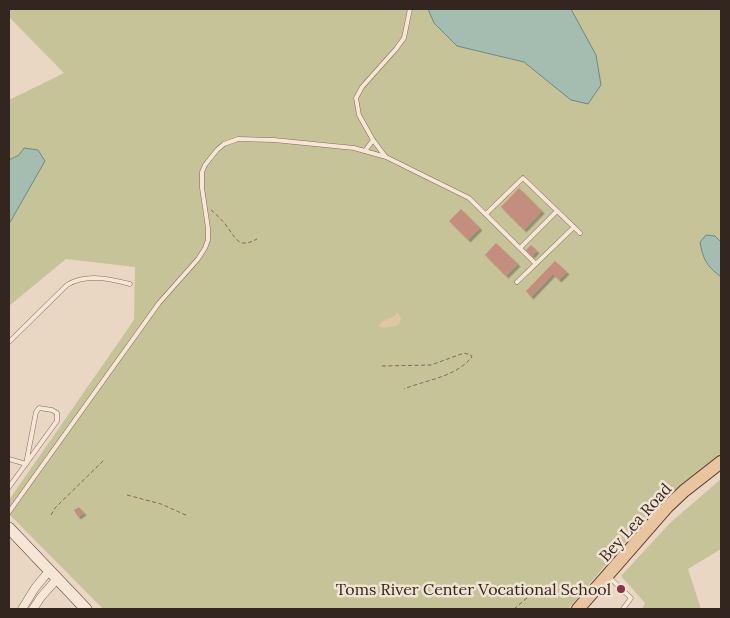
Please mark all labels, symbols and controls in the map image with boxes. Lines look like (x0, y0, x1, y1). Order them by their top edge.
street label: Bey Lea Road (595, 478, 676, 565)
place label: Toms River Center Vocational School (336, 579, 611, 599)
marker: Toms River Center Vocational School (615, 583, 627, 595)

